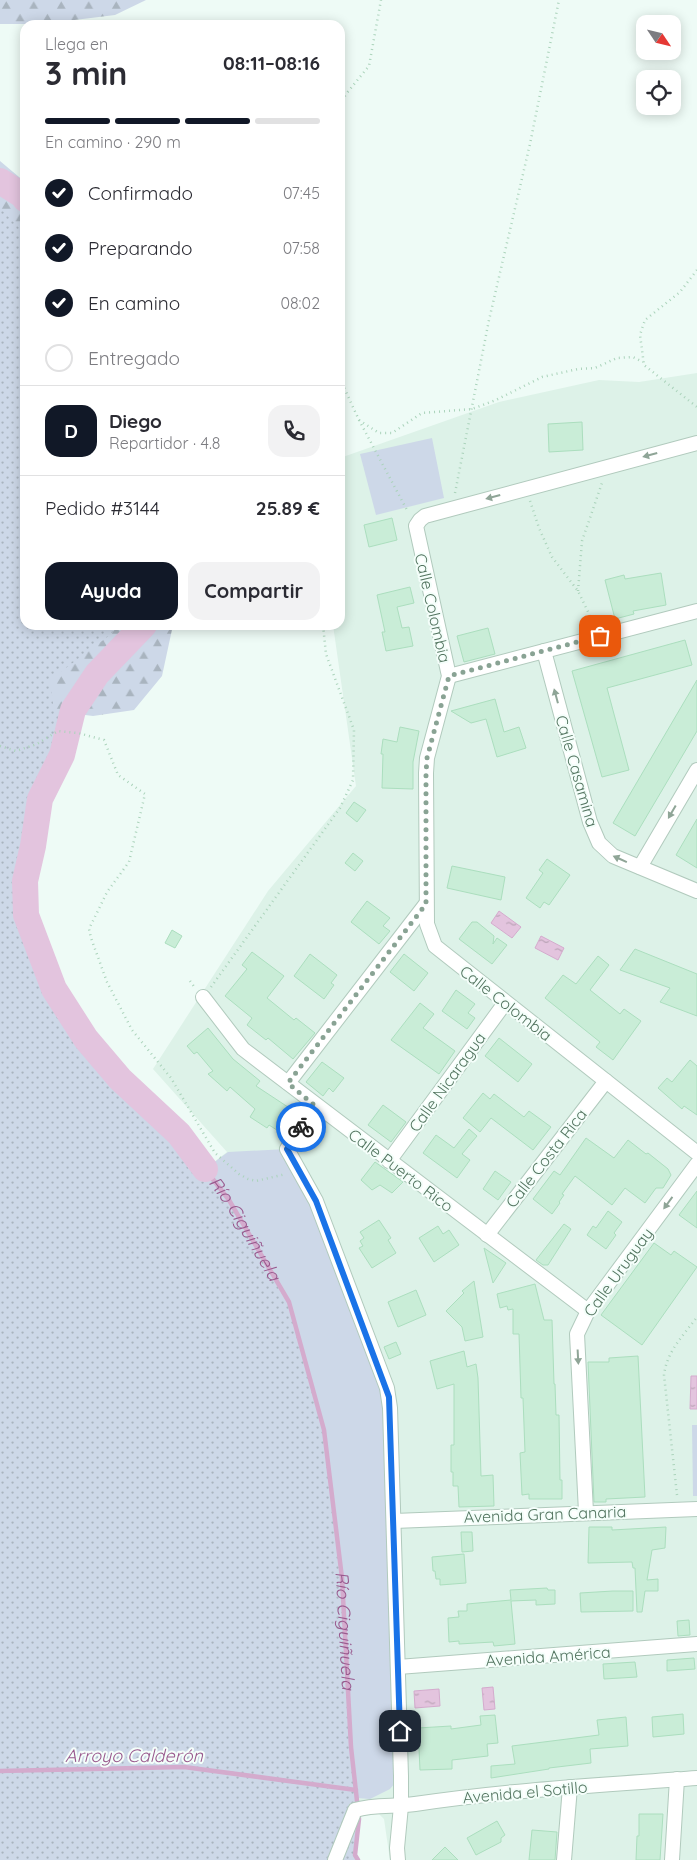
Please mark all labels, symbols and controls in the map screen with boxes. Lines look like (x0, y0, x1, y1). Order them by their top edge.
north arrow (636, 15, 681, 60)
map controls (636, 15, 681, 115)
text: Llega en (45, 34, 108, 54)
text: 08:11–08:16 (223, 51, 320, 75)
text: 3 min (45, 53, 127, 93)
button: locate (636, 70, 681, 115)
text: En camino · 290 m (45, 132, 181, 152)
icon: check (45, 179, 73, 207)
text: Confirmado (88, 181, 193, 205)
text: 07:45 (283, 183, 320, 203)
icon: check (45, 234, 73, 262)
text: Preparando (88, 236, 193, 260)
text: 07:58 (283, 238, 320, 258)
icon: check (45, 289, 73, 317)
text: En camino (88, 291, 180, 315)
text: 08:02 (280, 293, 320, 313)
text: Entregado (88, 346, 180, 370)
button: phone (268, 405, 320, 457)
text: Diego (109, 409, 162, 433)
text: D (64, 419, 78, 443)
text: Repartidor · 4.8 (109, 433, 220, 453)
one-way arrow (642, 452, 657, 460)
one-way arrow (485, 494, 500, 502)
text: Pedido #3144 (45, 496, 160, 520)
text: 25.89 € (256, 496, 320, 520)
street label: Calle Colombia (411, 551, 455, 665)
button: Ayuda (45, 562, 178, 620)
button: Compartir (188, 562, 320, 620)
pin (579, 615, 621, 657)
icon: bag (586, 622, 614, 650)
one-way arrow (551, 688, 559, 703)
street label: Calle Casamina (552, 713, 602, 829)
one-way arrow (668, 806, 677, 819)
one-way arrow (613, 854, 627, 862)
street label: Calle Colombia (456, 961, 556, 1045)
street label: Calle Nicaragua (404, 1028, 490, 1136)
courier (276, 1102, 326, 1152)
street label: Calle Costa Rica (501, 1105, 591, 1211)
icon: bike (287, 1113, 315, 1141)
street label: Calle Puerto Rico (345, 1124, 457, 1216)
water label: Río Ciguiñuela (204, 1172, 287, 1286)
one-way arrow (663, 1196, 673, 1210)
street label: Calle Uruguay (579, 1224, 657, 1320)
one-way arrow (574, 1349, 582, 1365)
street label: Avenida Gran Canaria (463, 1501, 627, 1527)
water label: Río Ciguiñuela (330, 1570, 360, 1691)
street label: Avenida América (485, 1642, 611, 1670)
pin (379, 1710, 421, 1752)
icon: home (386, 1717, 414, 1745)
water label: Arroyo Calderón (65, 1744, 203, 1767)
street label: Avenida el Sotillo (462, 1777, 588, 1807)

